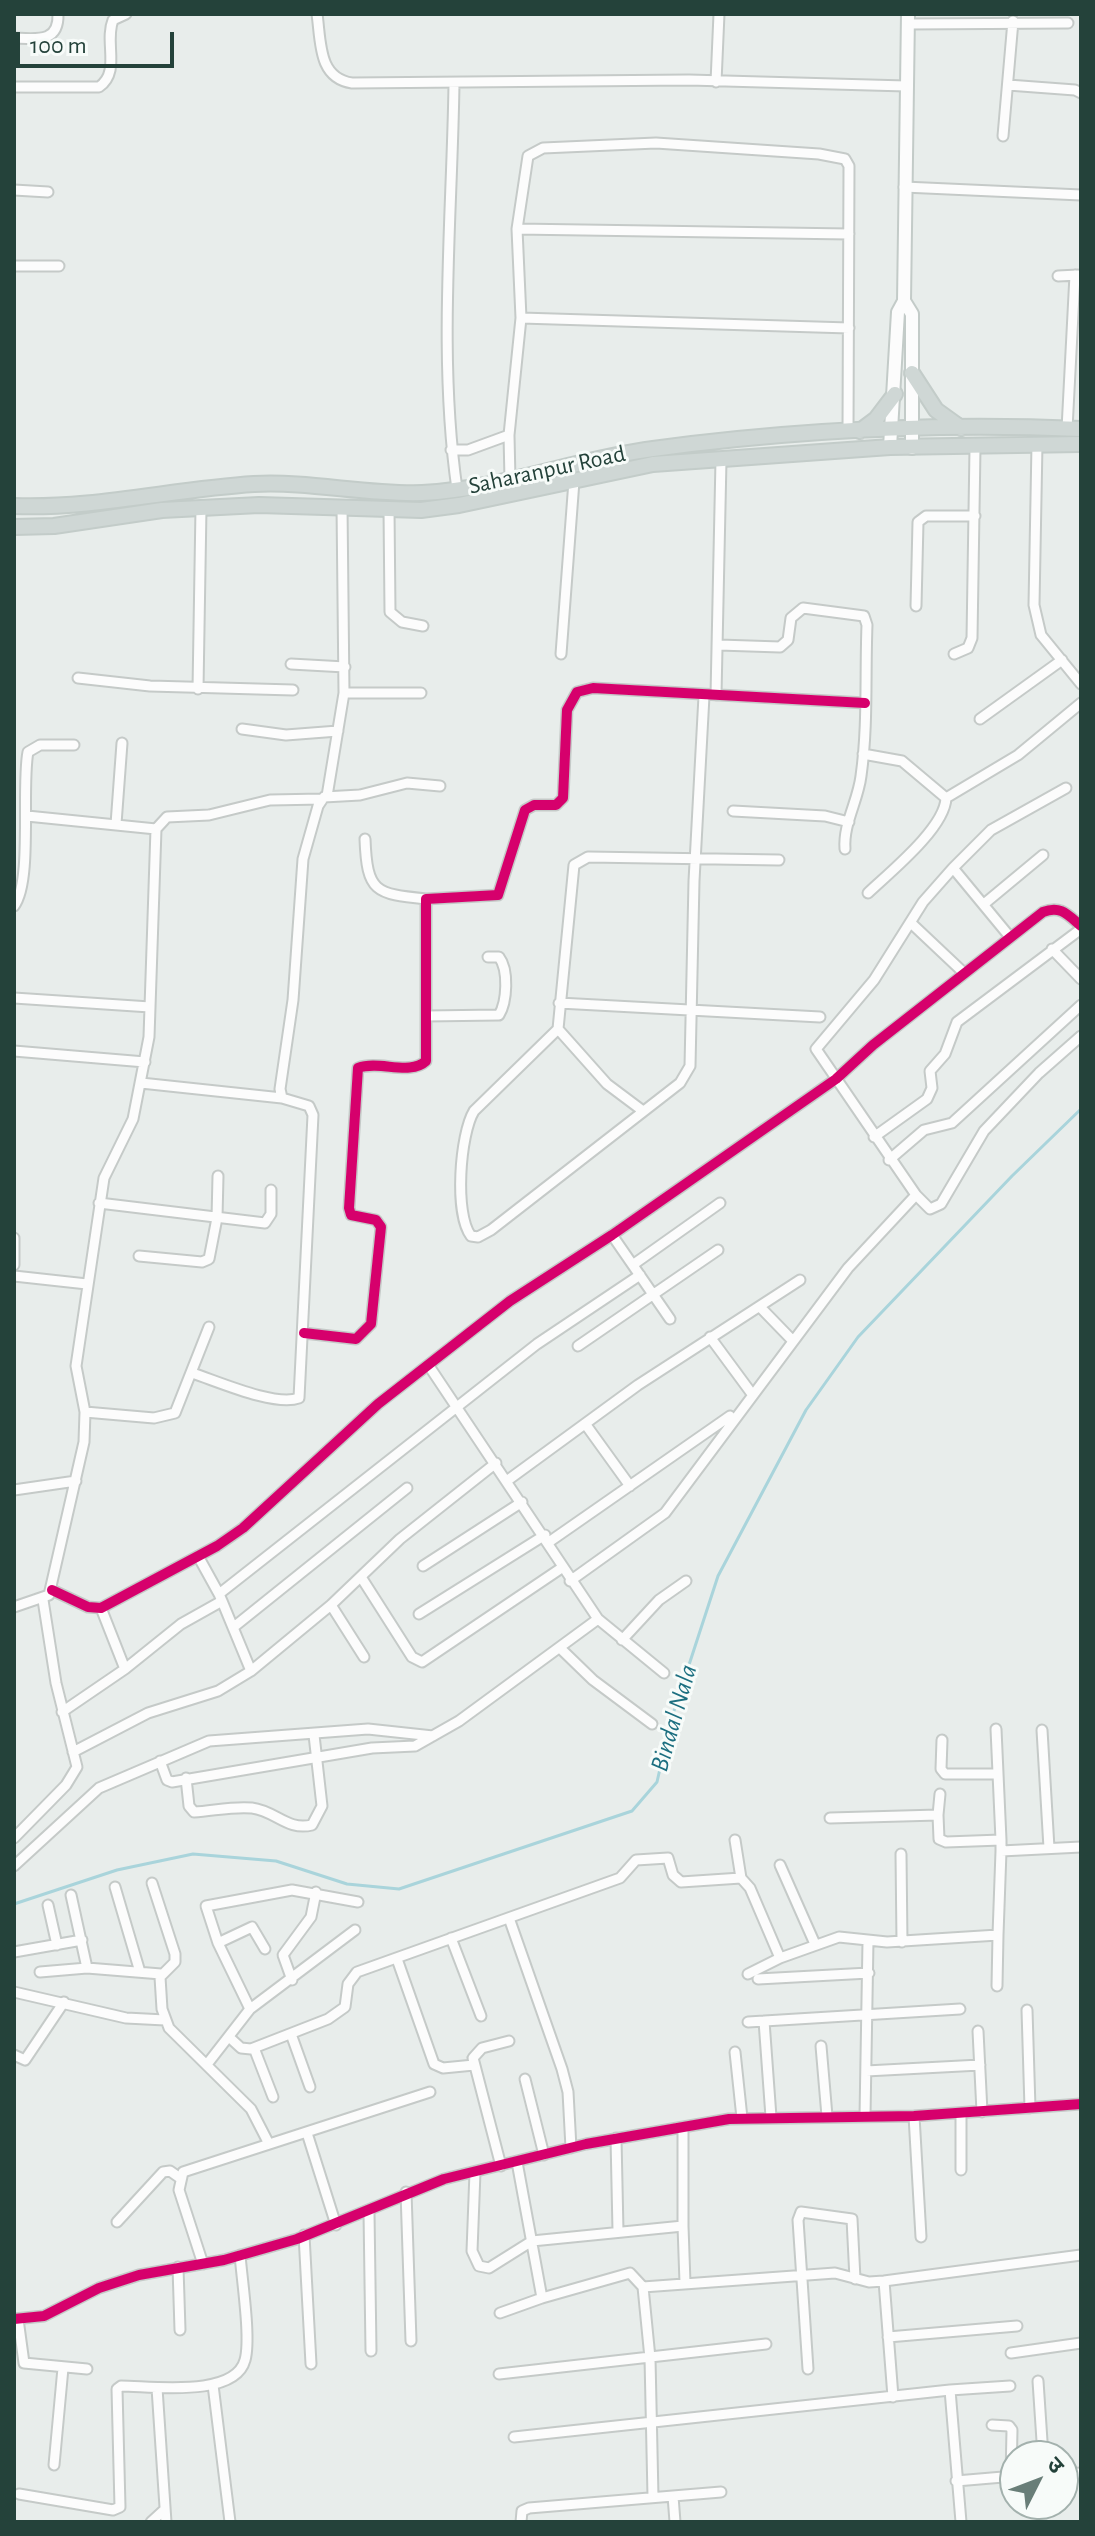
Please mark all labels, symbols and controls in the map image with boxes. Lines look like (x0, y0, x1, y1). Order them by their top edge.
scale bar (20, 16, 178, 66)
text: 100 m (30, 34, 87, 58)
street label: Saharanpur Road (466, 439, 628, 501)
water label: Bindal Nala (644, 1661, 704, 1775)
north arrow (999, 2440, 1079, 2520)
text: उ (1043, 2453, 1068, 2477)

